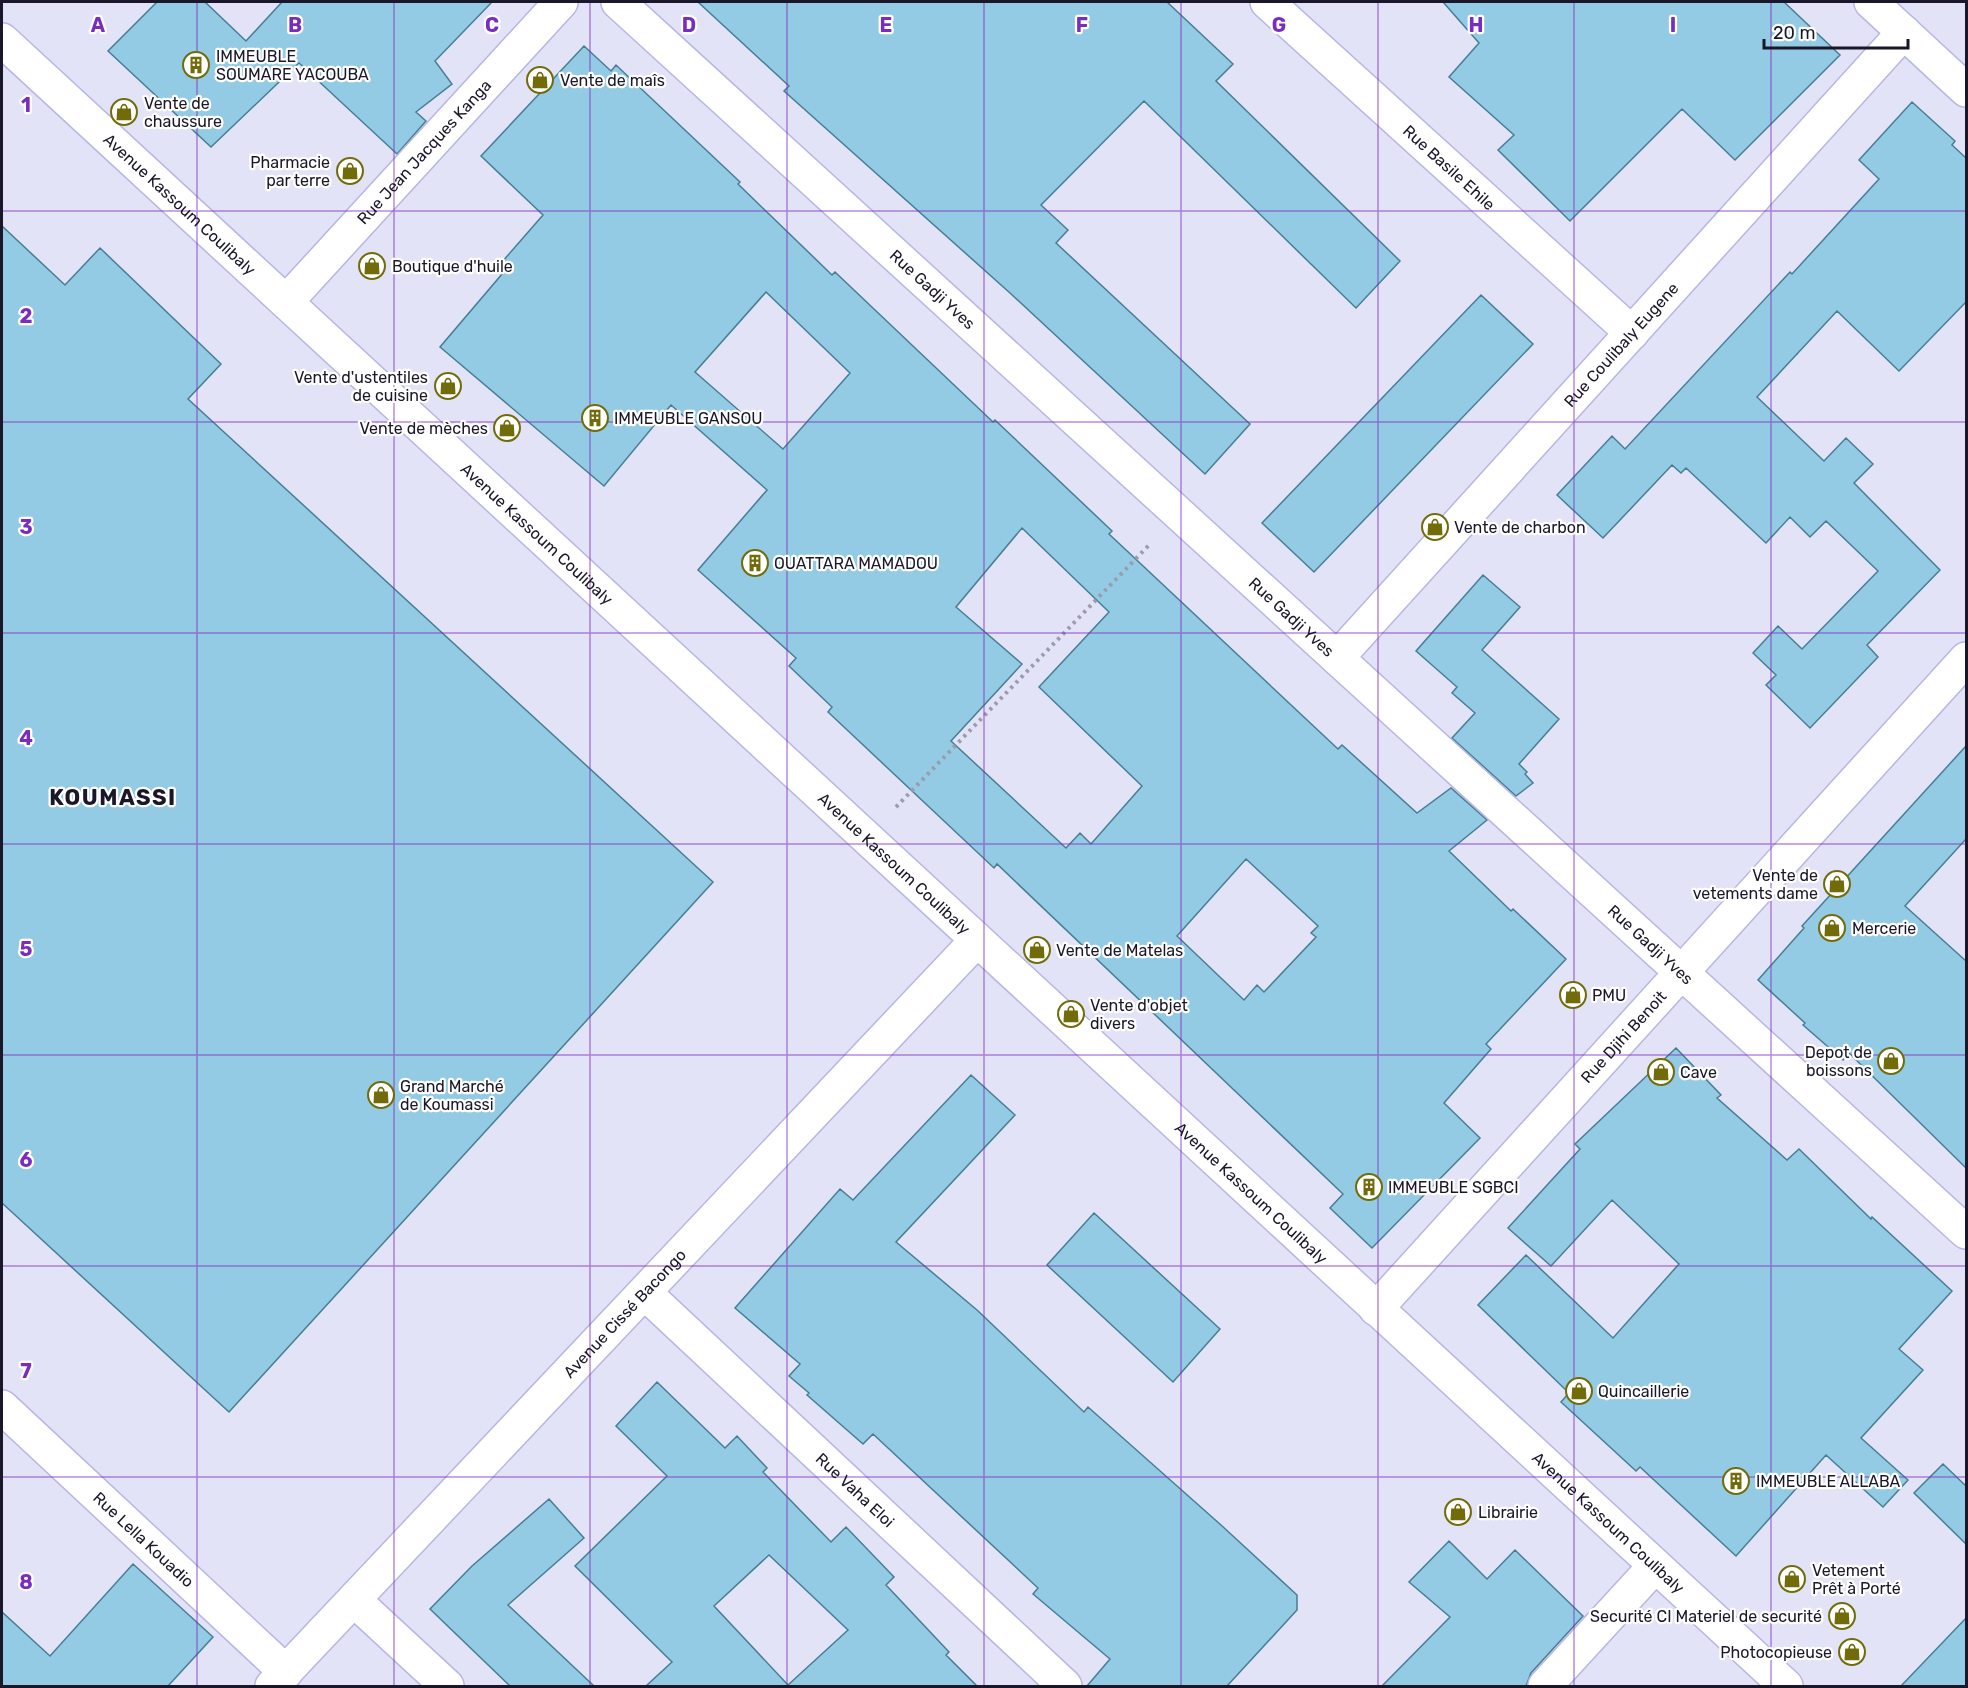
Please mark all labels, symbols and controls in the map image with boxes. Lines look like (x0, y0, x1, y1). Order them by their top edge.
scale bar (1764, 12, 1908, 50)
text: A (91, 13, 106, 37)
text: B (288, 13, 302, 37)
text: C (485, 13, 499, 37)
text: D (682, 13, 696, 37)
text: E (880, 13, 892, 37)
text: F (1076, 13, 1088, 37)
text: G (1272, 13, 1286, 37)
text: H (1469, 13, 1483, 37)
text: I (1670, 13, 1676, 37)
text: 20 m (1773, 22, 1815, 44)
place label: IMMEUBLE SOUMARE YACOUBA (216, 47, 369, 84)
building icon: IMMEUBLE SOUMARE YACOUBA (181, 50, 211, 80)
shop icon: Vente de maîs (525, 65, 555, 95)
place label: Vente de maîs (560, 71, 665, 90)
street label: Rue Jean Jacques Kanga (353, 76, 495, 228)
text: 1 (21, 93, 31, 117)
place label: Vente de chaussure (144, 94, 222, 131)
shop icon: Vente de chaussure (109, 97, 139, 127)
street label: Rue Basile Ehile (1399, 121, 1499, 214)
street label: Avenue Kassoum Coulibaly (100, 130, 260, 279)
place label: Pharmacie par terre (250, 153, 330, 190)
shop icon: Pharmacie par terre (335, 156, 365, 186)
street label: Rue Gadji Yves (886, 246, 979, 333)
shop icon: Boutique d'huile (357, 251, 387, 281)
place label: Boutique d'huile (392, 257, 513, 276)
street label: Rue Coulibaly Eugene (1560, 279, 1683, 411)
text: 2 (20, 304, 33, 328)
place label: Vente d'ustentiles de cuisine (294, 368, 428, 405)
shop icon: Vente d'ustentiles de cuisine (433, 371, 463, 401)
building icon: IMMEUBLE GANSOU (580, 403, 610, 433)
place label: IMMEUBLE GANSOU (614, 409, 763, 428)
shop icon: Vente de mèches (492, 413, 522, 443)
place label: Vente de mèches (359, 419, 488, 438)
street label: Avenue Kassoum Coulibaly (457, 459, 617, 609)
shop icon: Vente de charbon (1420, 512, 1450, 542)
text: 3 (19, 515, 33, 539)
place label: Vente de charbon (1454, 518, 1586, 537)
building icon: OUATTARA MAMADOU (740, 548, 770, 578)
place label: OUATTARA MAMADOU (774, 554, 938, 573)
street label: Rue Gadji Yves (1245, 573, 1338, 661)
text: 4 (19, 726, 33, 750)
district label: KOUMASSI (49, 784, 177, 811)
street label: Avenue Kassoum Coulibaly (814, 789, 974, 939)
place label: Vente de vetements dame (1693, 866, 1818, 903)
shop icon: Vente de vetements dame (1822, 869, 1852, 899)
street label: Rue Gadji Yves (1604, 901, 1697, 988)
shop icon: Mercerie (1817, 913, 1847, 943)
place label: Mercerie (1852, 919, 1916, 938)
shop icon: Vente de Matelas (1022, 935, 1052, 965)
text: 5 (20, 937, 33, 961)
place label: Vente de Matelas (1056, 941, 1183, 960)
shop icon: PMU (1558, 980, 1588, 1010)
place label: PMU (1592, 986, 1626, 1005)
street label: Rue Djihi Benoit (1577, 987, 1670, 1087)
place label: Vente d'objet divers (1090, 996, 1188, 1033)
shop icon: Vente d'objet divers (1056, 999, 1086, 1029)
place label: Depot de boissons (1805, 1043, 1872, 1080)
shop icon: Depot de boissons (1876, 1046, 1906, 1076)
shop icon: Cave (1646, 1057, 1676, 1087)
place label: Cave (1680, 1063, 1717, 1082)
place label: Grand Marché de Koumassi (400, 1077, 504, 1114)
shop icon: Grand Marché de Koumassi (366, 1080, 396, 1110)
street label: Avenue Kassoum Coulibaly (1171, 1118, 1331, 1268)
text: 6 (19, 1148, 33, 1172)
building icon: IMMEUBLE SGBCI (1354, 1172, 1384, 1202)
place label: IMMEUBLE SGBCI (1388, 1178, 1519, 1197)
street label: Avenue Cissé Bacongo (559, 1245, 690, 1382)
text: 7 (20, 1359, 32, 1383)
shop icon: Quincaillerie (1564, 1376, 1594, 1406)
place label: Quincaillerie (1598, 1382, 1689, 1401)
street label: Avenue Kassoum Coulibaly (1528, 1448, 1688, 1598)
street label: Rue Vaha Eloi (812, 1449, 898, 1531)
building icon: IMMEUBLE ALLABA (1721, 1466, 1751, 1496)
place label: IMMEUBLE ALLABA (1756, 1472, 1901, 1491)
street label: Rue Lella Kouadio (89, 1488, 198, 1591)
shop icon: Librairie (1443, 1497, 1473, 1527)
place label: Librairie (1478, 1503, 1538, 1522)
place label: Vetement Prêt à Porté (1812, 1561, 1901, 1598)
shop icon: Vetement Prêt à Porté (1777, 1564, 1807, 1594)
text: 8 (19, 1570, 33, 1594)
shop icon: Securité CI Materiel de securité (1827, 1601, 1857, 1631)
place label: Securité CI Materiel de securité (1590, 1607, 1822, 1626)
shop icon: Photocopieuse (1837, 1637, 1867, 1667)
place label: Photocopieuse (1720, 1643, 1832, 1662)

